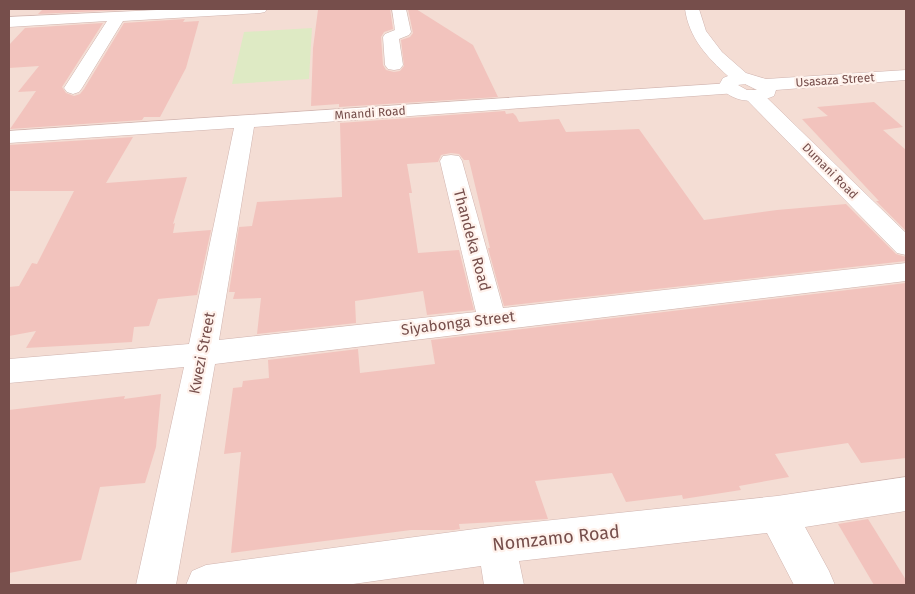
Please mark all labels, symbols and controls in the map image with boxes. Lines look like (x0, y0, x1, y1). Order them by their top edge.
street label: Usasaza Street (795, 70, 876, 90)
street label: Mnandi Road (334, 104, 406, 122)
street label: Dumani Road (799, 140, 861, 202)
street label: Thandeka Road (450, 187, 494, 293)
street label: Siyabonga Street (400, 307, 517, 339)
street label: Kwezi Street (185, 310, 219, 395)
street label: Nomzamo Road (491, 520, 621, 556)

